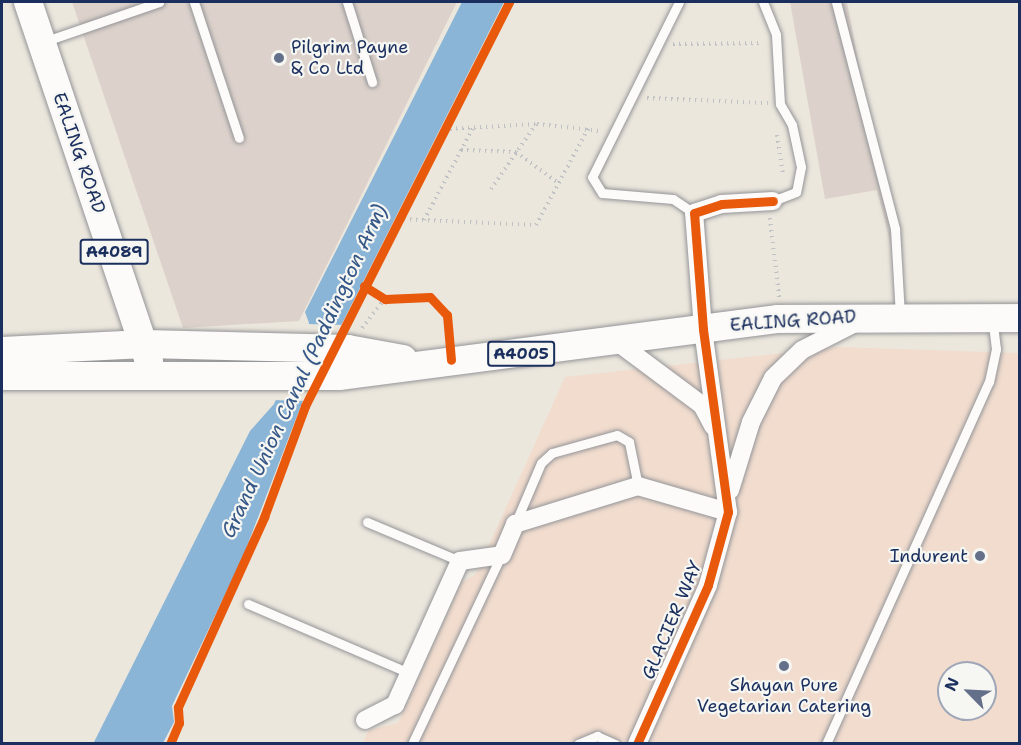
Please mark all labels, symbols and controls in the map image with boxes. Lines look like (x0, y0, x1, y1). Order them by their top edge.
place label: Pilgrim Payne & Co Ltd (291, 37, 408, 80)
marker: Pilgrim Payne & Co Ltd (272, 51, 286, 65)
street label: EALING ROAD (48, 90, 110, 216)
water label: Grand Union Canal (Paddington Arm) (216, 200, 392, 542)
road number: A4089 (80, 239, 148, 265)
street label: EALING ROAD (729, 306, 857, 336)
road number: A4005 (486, 341, 556, 367)
place label: Indurent (890, 545, 968, 567)
marker: Indurent (973, 549, 987, 563)
street label: GLACIER WAY (637, 558, 707, 682)
marker: Shayan Pure Vegetarian Catering (777, 659, 791, 673)
north arrow (937, 661, 997, 721)
text: N (940, 674, 964, 694)
place label: Shayan Pure Vegetarian Catering (697, 675, 871, 718)

